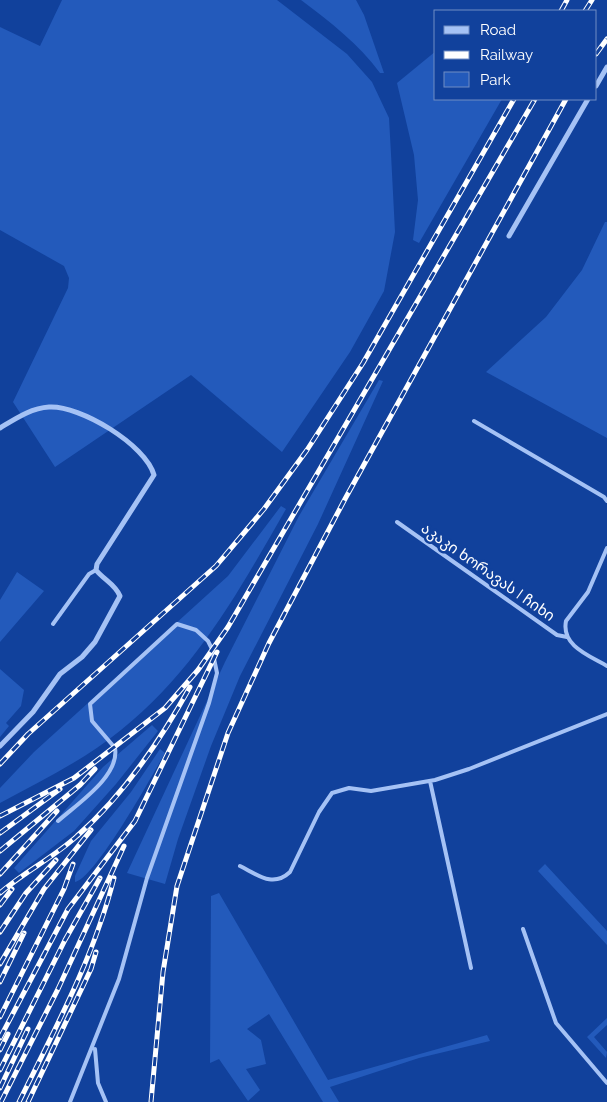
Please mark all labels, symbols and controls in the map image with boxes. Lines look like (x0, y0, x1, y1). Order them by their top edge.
legend (434, 10, 597, 100)
text: Road (480, 21, 516, 39)
text: Railway (480, 46, 533, 64)
text: Park (480, 71, 511, 89)
street label: აკაკი ხორავას I ჩიხი (418, 519, 558, 625)

